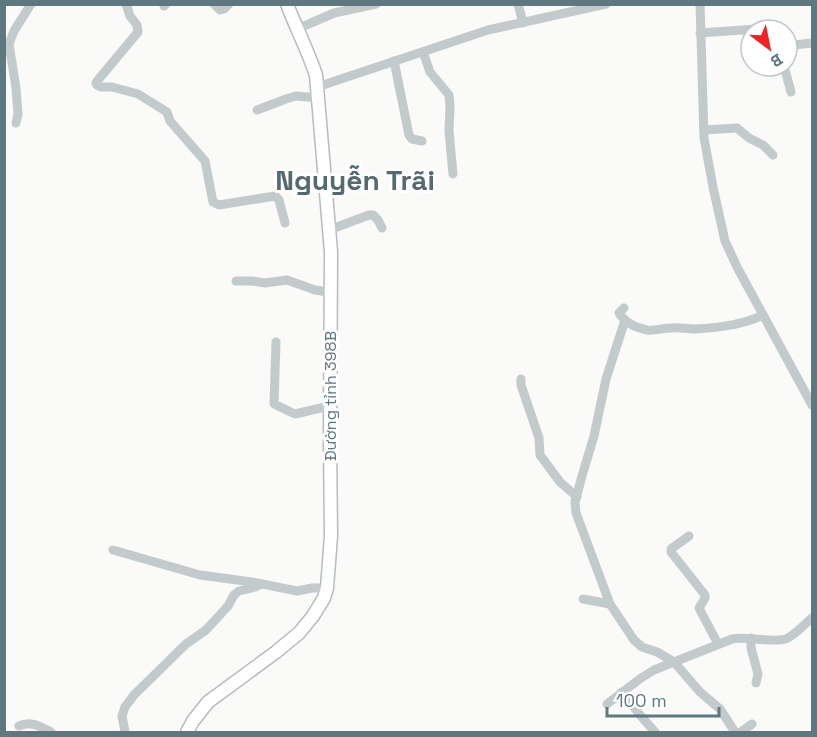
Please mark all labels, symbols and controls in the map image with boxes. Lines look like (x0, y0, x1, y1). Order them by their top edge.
north arrow (739, 18, 799, 78)
text: B (767, 49, 787, 72)
district label: Nguyễn Trãi (275, 162, 435, 198)
street label: Đường tỉnh 398B (320, 331, 341, 461)
scale bar (607, 680, 720, 718)
text: 100 m (616, 689, 667, 712)

